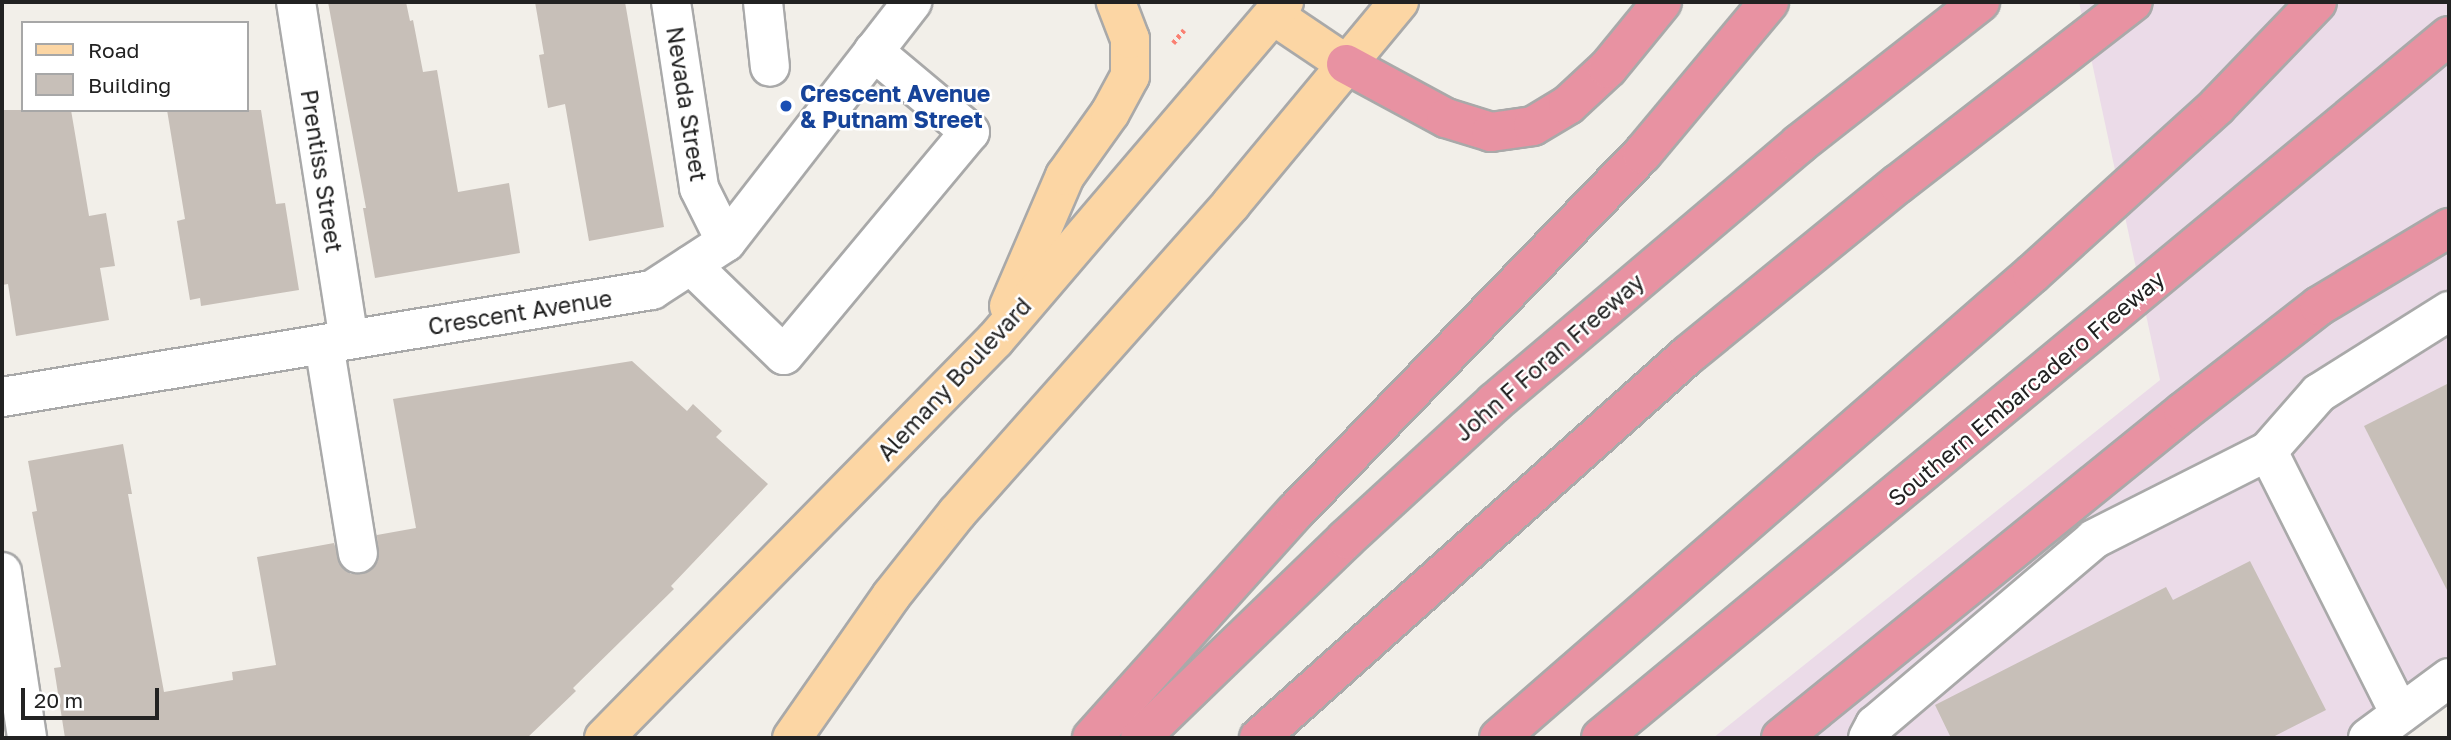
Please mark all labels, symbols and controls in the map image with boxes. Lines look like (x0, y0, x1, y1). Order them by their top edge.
legend (21, 21, 248, 112)
street label: Nevada Street (661, 25, 713, 183)
text: Road (88, 37, 139, 63)
text: Building (88, 72, 171, 98)
place label: Crescent Avenue & Putnam Street (800, 79, 990, 133)
street label: Prentiss Street (295, 88, 349, 254)
marker: Crescent Avenue & Putnam Street (778, 98, 794, 114)
street label: Southern Embarcadero Freeway (1882, 264, 2170, 512)
street label: John F Foran Freeway (1449, 267, 1649, 447)
street label: Crescent Avenue (426, 284, 614, 340)
street label: Alemany Boulevard (872, 292, 1036, 466)
scale bar (24, 674, 163, 718)
text: 20 m (34, 687, 83, 713)

